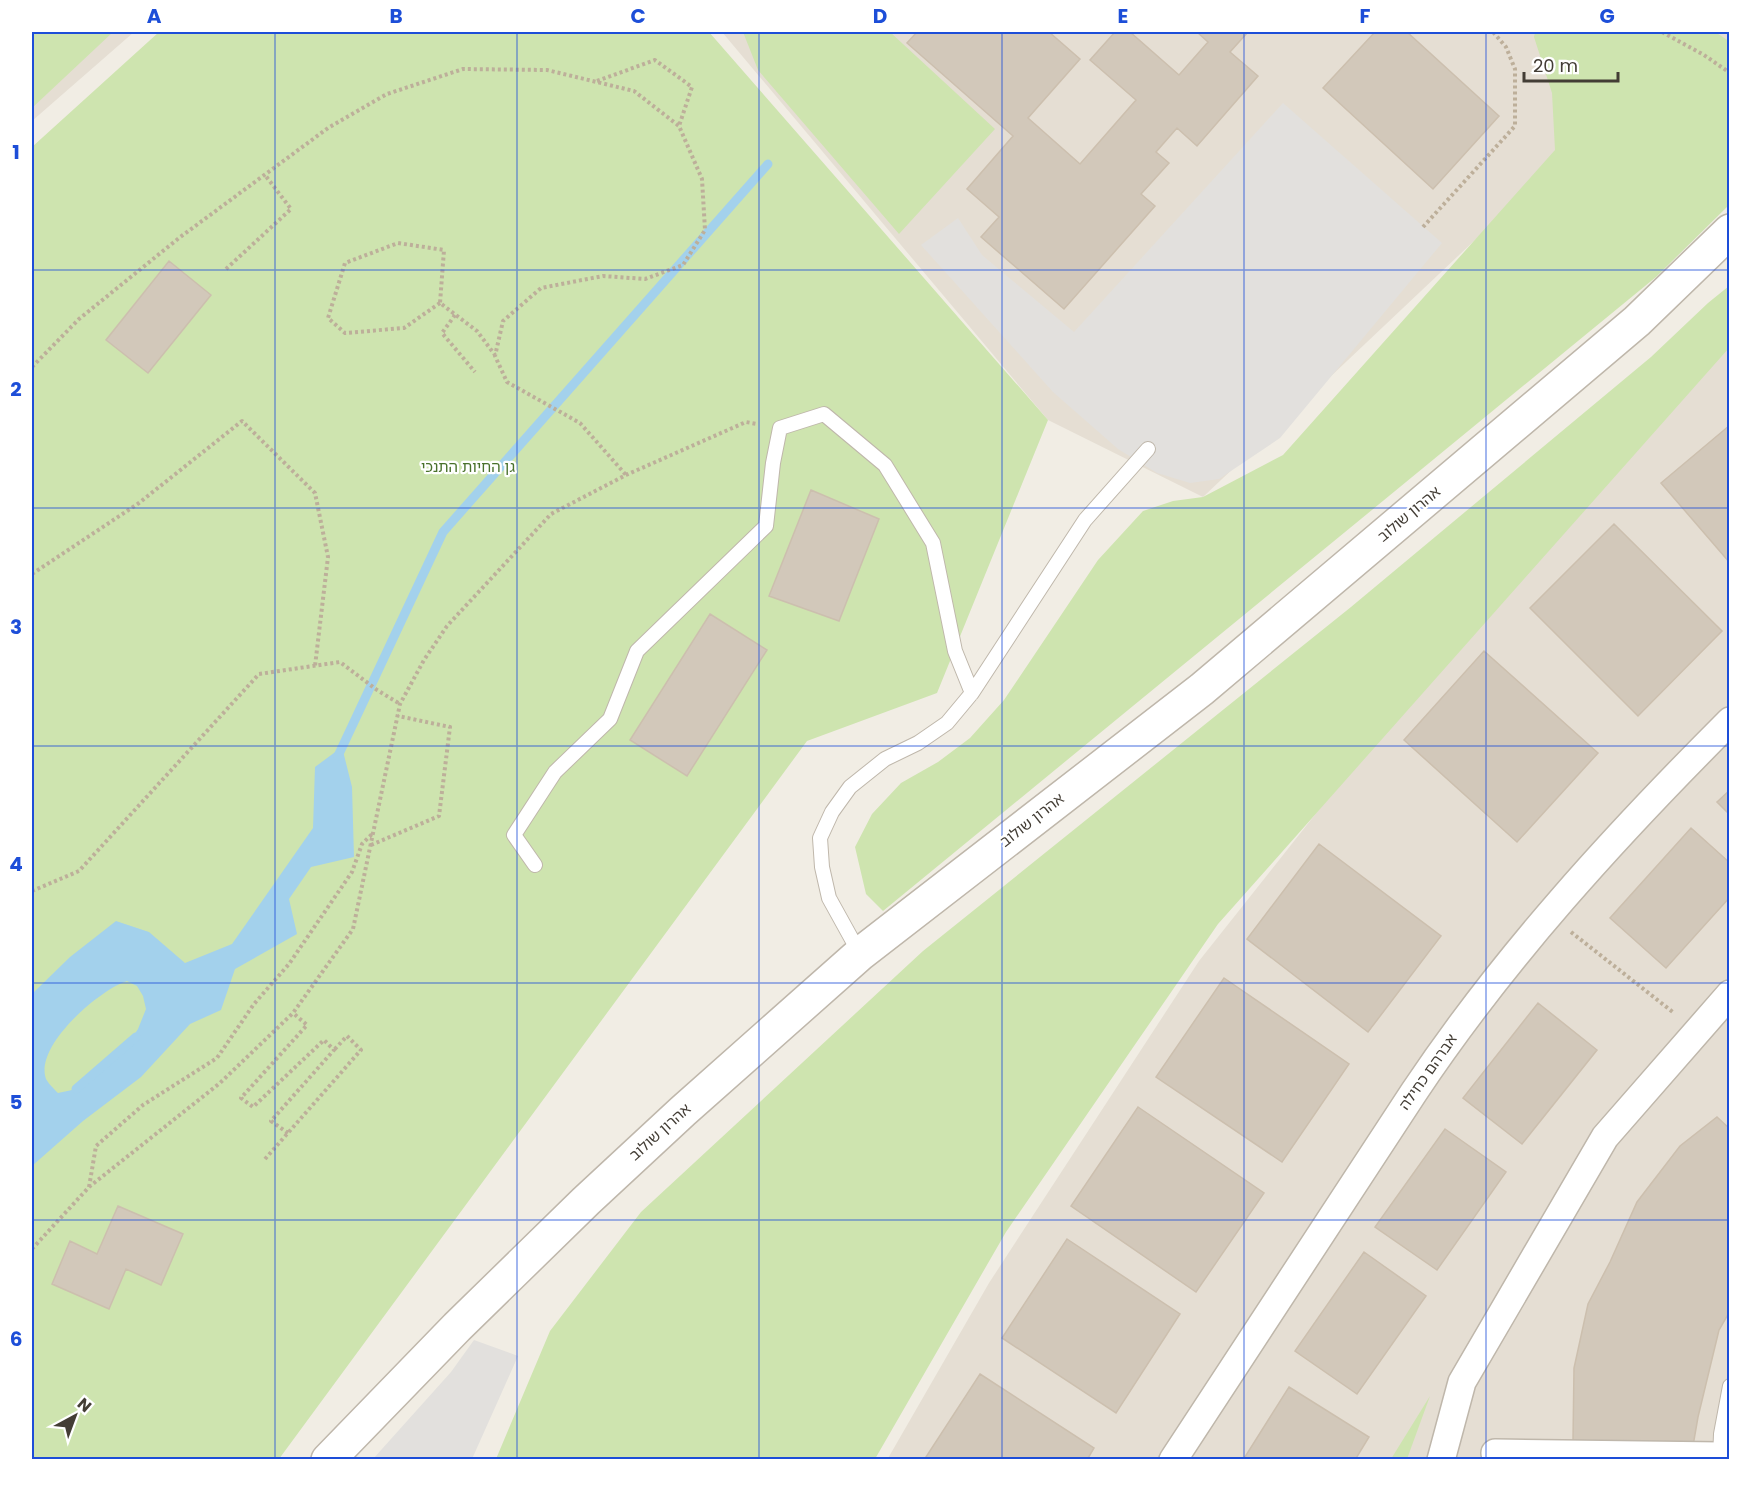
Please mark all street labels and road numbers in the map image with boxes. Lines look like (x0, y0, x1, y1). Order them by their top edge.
street label: אהרון שולוב (1373, 481, 1445, 546)
street label: אהרון שולוב (995, 788, 1068, 851)
street label: אברהם כחילה (1394, 1029, 1462, 1114)
street label: אהרון שולוב (624, 1098, 695, 1165)

